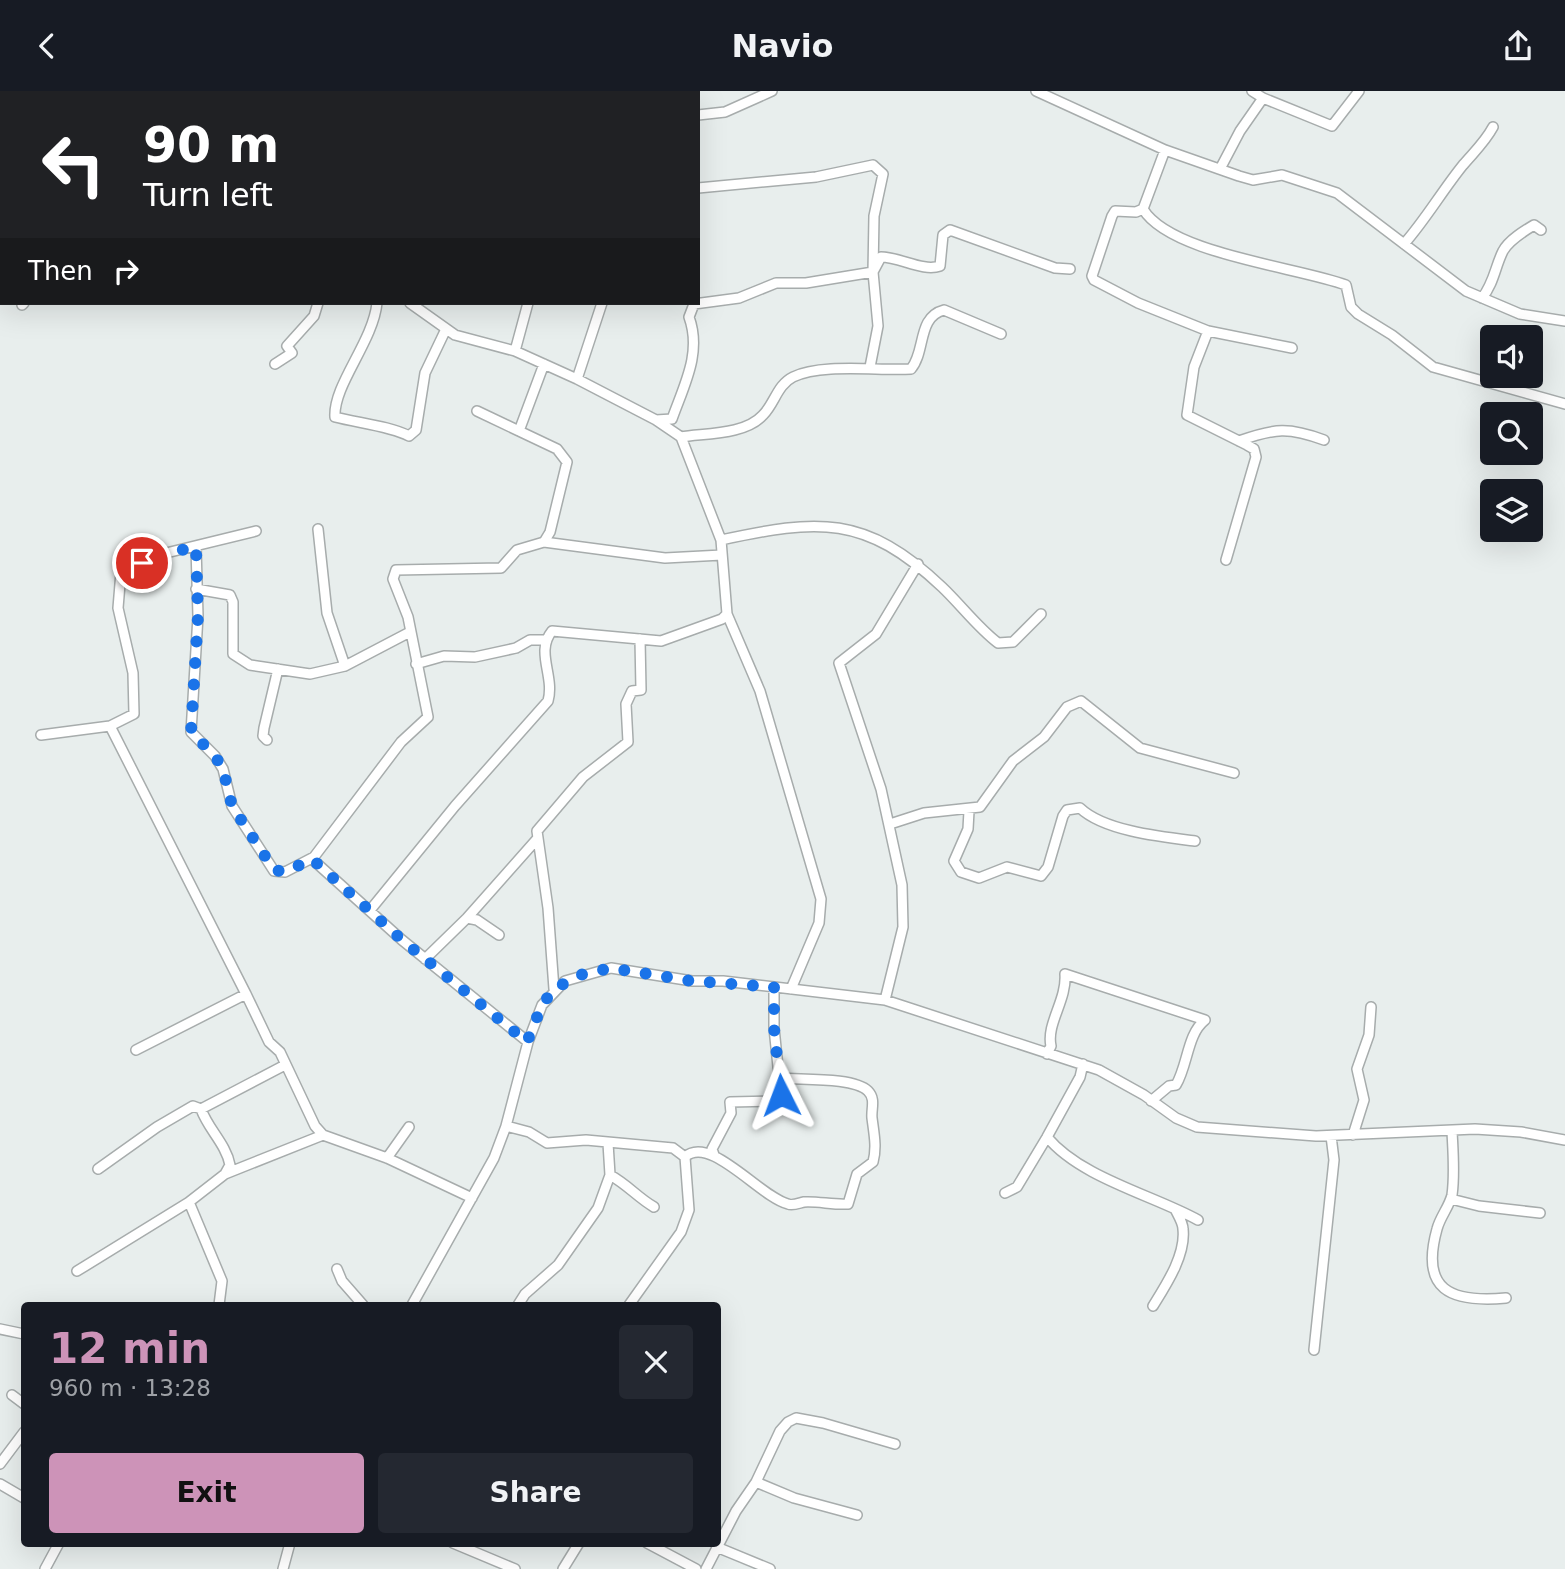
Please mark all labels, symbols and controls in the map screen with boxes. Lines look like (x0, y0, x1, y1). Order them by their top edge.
icon: back (28, 27, 66, 65)
text: Navio (731, 27, 834, 65)
icon: share (1499, 27, 1537, 65)
text: 90 m (143, 117, 279, 174)
icon: left (28, 119, 119, 210)
text: Turn left (143, 176, 273, 214)
icon: right (107, 252, 145, 290)
text: Then (28, 256, 93, 286)
map controls (1480, 325, 1543, 542)
button: sound (1480, 325, 1543, 388)
button: search (1480, 402, 1543, 465)
button: layers (1480, 479, 1543, 542)
pin (112, 533, 172, 593)
icon: arrive (123, 544, 161, 582)
position arrow (744, 1058, 818, 1132)
text: 12 min (49, 1324, 210, 1373)
button: close (619, 1325, 693, 1399)
text: 960 m · 13:28 (49, 1375, 211, 1401)
button: Exit (49, 1453, 364, 1533)
button: Share (378, 1453, 693, 1533)

